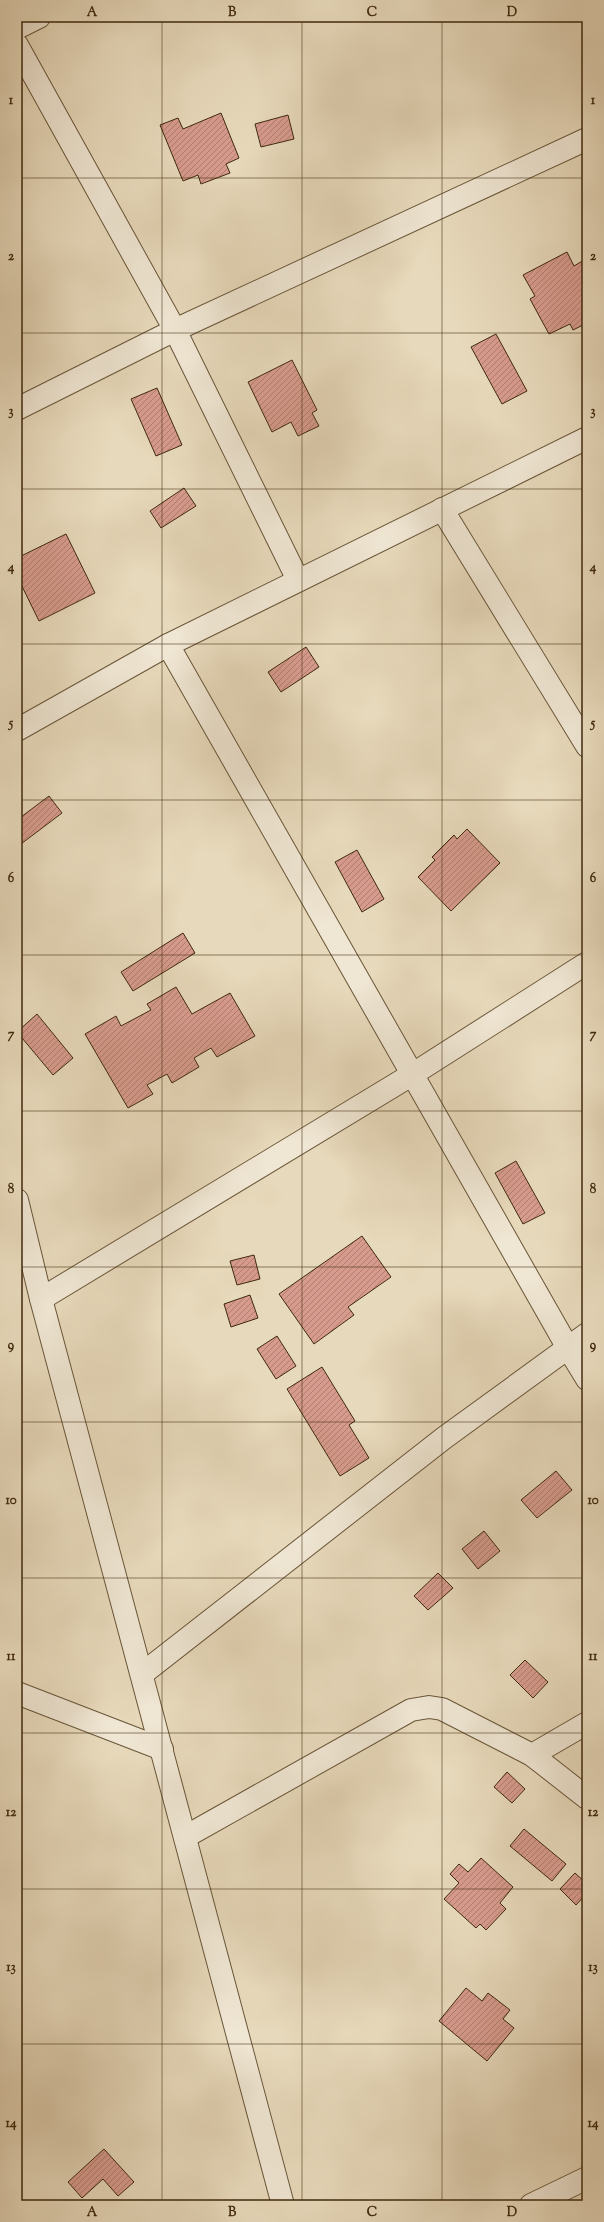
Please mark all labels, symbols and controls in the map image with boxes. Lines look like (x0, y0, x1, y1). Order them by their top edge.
text: A (87, 4, 98, 22)
text: B (228, 4, 237, 22)
text: C (367, 4, 377, 22)
text: D (507, 4, 517, 22)
text: 1 (9, 92, 14, 110)
text: 1 (591, 92, 596, 110)
text: 2 (8, 248, 15, 266)
text: 2 (590, 248, 597, 266)
text: 3 (8, 403, 14, 421)
text: 3 (590, 403, 596, 421)
text: 4 (7, 559, 15, 577)
text: 4 (589, 559, 597, 577)
text: 5 (8, 715, 14, 733)
text: 5 (590, 715, 596, 733)
text: 6 (8, 870, 15, 888)
text: 6 (590, 870, 597, 888)
text: 7 (8, 1026, 15, 1044)
text: 7 (590, 1026, 597, 1044)
text: 8 (8, 1181, 15, 1199)
text: 8 (590, 1181, 597, 1199)
text: 9 (8, 1337, 15, 1355)
text: 9 (590, 1337, 597, 1355)
text: 10 (5, 1492, 17, 1510)
text: 10 (587, 1492, 599, 1510)
text: 11 (7, 1648, 16, 1666)
text: 11 (589, 1648, 598, 1666)
text: 12 (6, 1804, 17, 1822)
text: 12 (588, 1804, 599, 1822)
text: 13 (6, 1959, 16, 1977)
text: 13 (588, 1959, 598, 1977)
text: 14 (6, 2115, 17, 2133)
text: 14 (588, 2115, 599, 2133)
text: A (87, 2204, 98, 2222)
text: B (228, 2204, 237, 2222)
text: C (367, 2204, 377, 2222)
text: D (507, 2204, 517, 2222)

